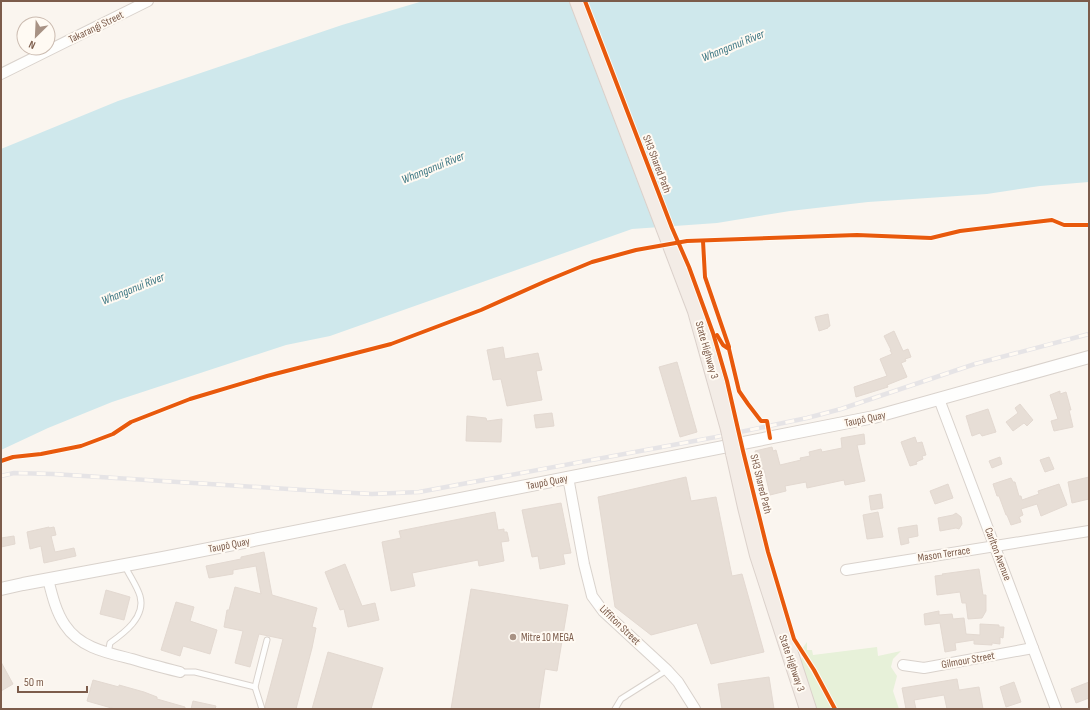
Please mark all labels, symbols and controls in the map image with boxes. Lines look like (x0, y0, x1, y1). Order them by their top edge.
street label: Takarangi Street (66, 8, 126, 46)
north arrow (16, 16, 56, 56)
water label: Whanganui River (699, 26, 767, 65)
text: N (27, 37, 37, 52)
street label: SH3 Shared Path (640, 133, 674, 195)
water label: Whanganui River (399, 148, 467, 187)
water label: Whanganui River (99, 269, 167, 308)
street label: State Highway 3 (693, 320, 722, 381)
street label: Taupō Quay (843, 408, 888, 430)
street label: SH3 Shared Path (747, 453, 775, 515)
street label: Taupō Quay (525, 471, 570, 492)
street label: Carlton Avenue (982, 526, 1014, 582)
street label: Taupō Quay (207, 534, 252, 555)
street label: Mason Terrace (917, 543, 971, 565)
street label: Liffiton Street (597, 602, 644, 648)
place label: Mitre 10 MEGA (521, 631, 574, 644)
marker: Mitre 10 MEGA (508, 632, 518, 642)
street label: State Highway 3 (776, 633, 808, 693)
street label: Gilmour Street (940, 649, 996, 671)
scale bar (18, 668, 87, 694)
text: 50 m (24, 675, 44, 690)

